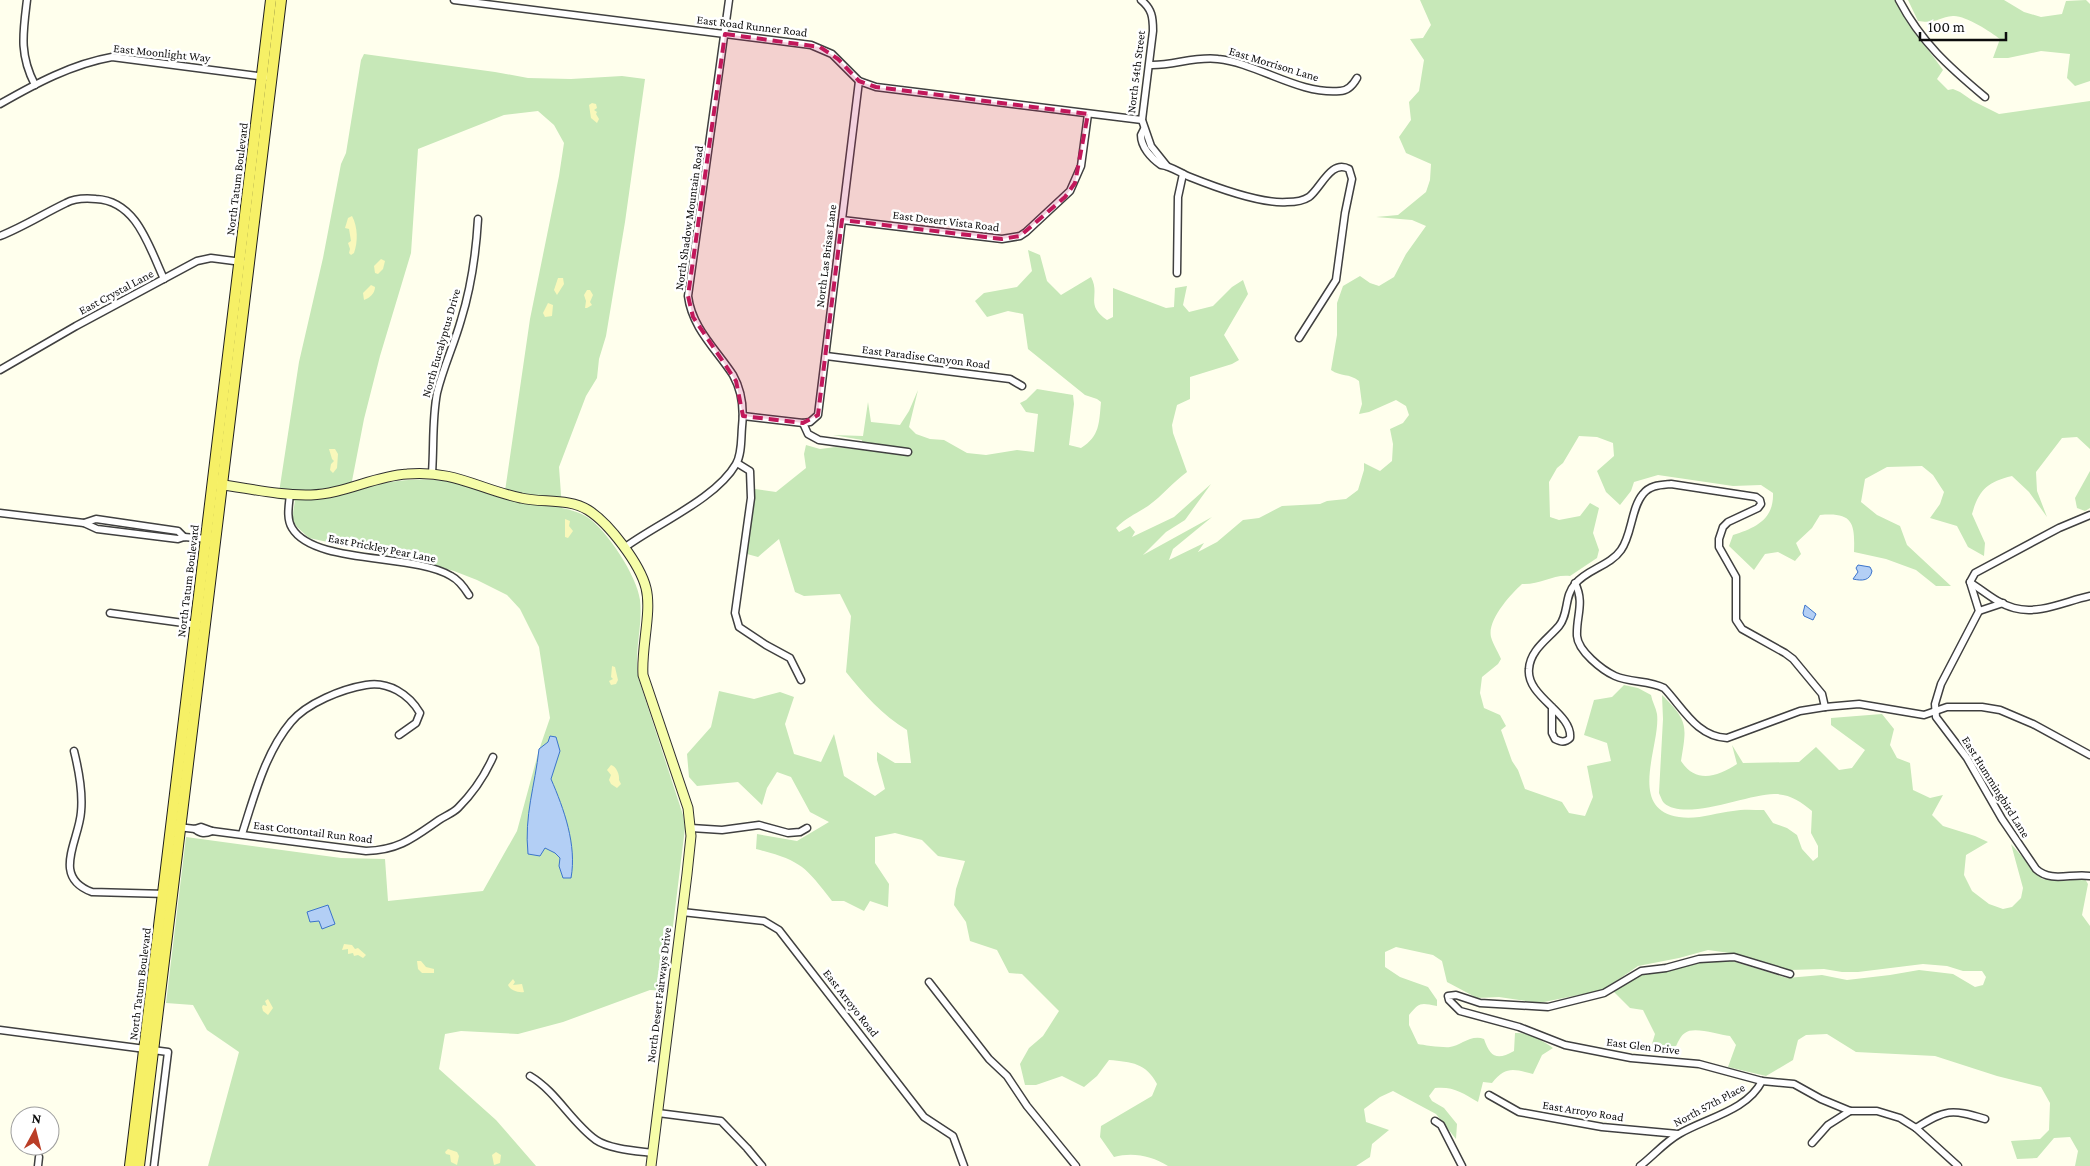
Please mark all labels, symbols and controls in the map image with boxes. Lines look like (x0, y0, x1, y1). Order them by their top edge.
scale bar (1920, 10, 2006, 42)
street label: East Road Runner Road (696, 12, 809, 40)
text: 100 m (1928, 19, 1965, 35)
street label: North 54th Street (1124, 29, 1148, 114)
street label: East Moonlight Way (113, 41, 212, 65)
street label: East Morrison Lane (1227, 44, 1321, 84)
street label: North Tatum Boulevard (223, 121, 251, 236)
street label: North Shadow Mountain Road (672, 144, 706, 291)
street label: North Las Brisas Lane (813, 204, 839, 308)
street label: East Desert Vista Road (892, 208, 1001, 235)
street label: East Crystal Lane (76, 266, 156, 318)
street label: North Eucalyptus Drive (419, 287, 463, 399)
street label: East Paradise Canyon Road (861, 342, 992, 372)
street label: North Tatum Boulevard (174, 523, 202, 638)
street label: East Prickley Pear Lane (327, 531, 437, 565)
street label: East Hummingbird Lane (1959, 734, 2033, 840)
street label: East Cottontail Run Road (253, 818, 374, 846)
street label: North Tatum Boulevard (126, 926, 154, 1041)
street label: North Desert Fairways Drive (644, 927, 674, 1063)
street label: East Arroyo Road (820, 966, 882, 1040)
street label: East Glen Drive (1606, 1035, 1680, 1057)
street label: North 57th Place (1671, 1080, 1747, 1130)
street label: East Arroyo Road (1541, 1098, 1625, 1124)
north arrow (10, 1106, 60, 1156)
text: N (31, 1110, 43, 1127)

